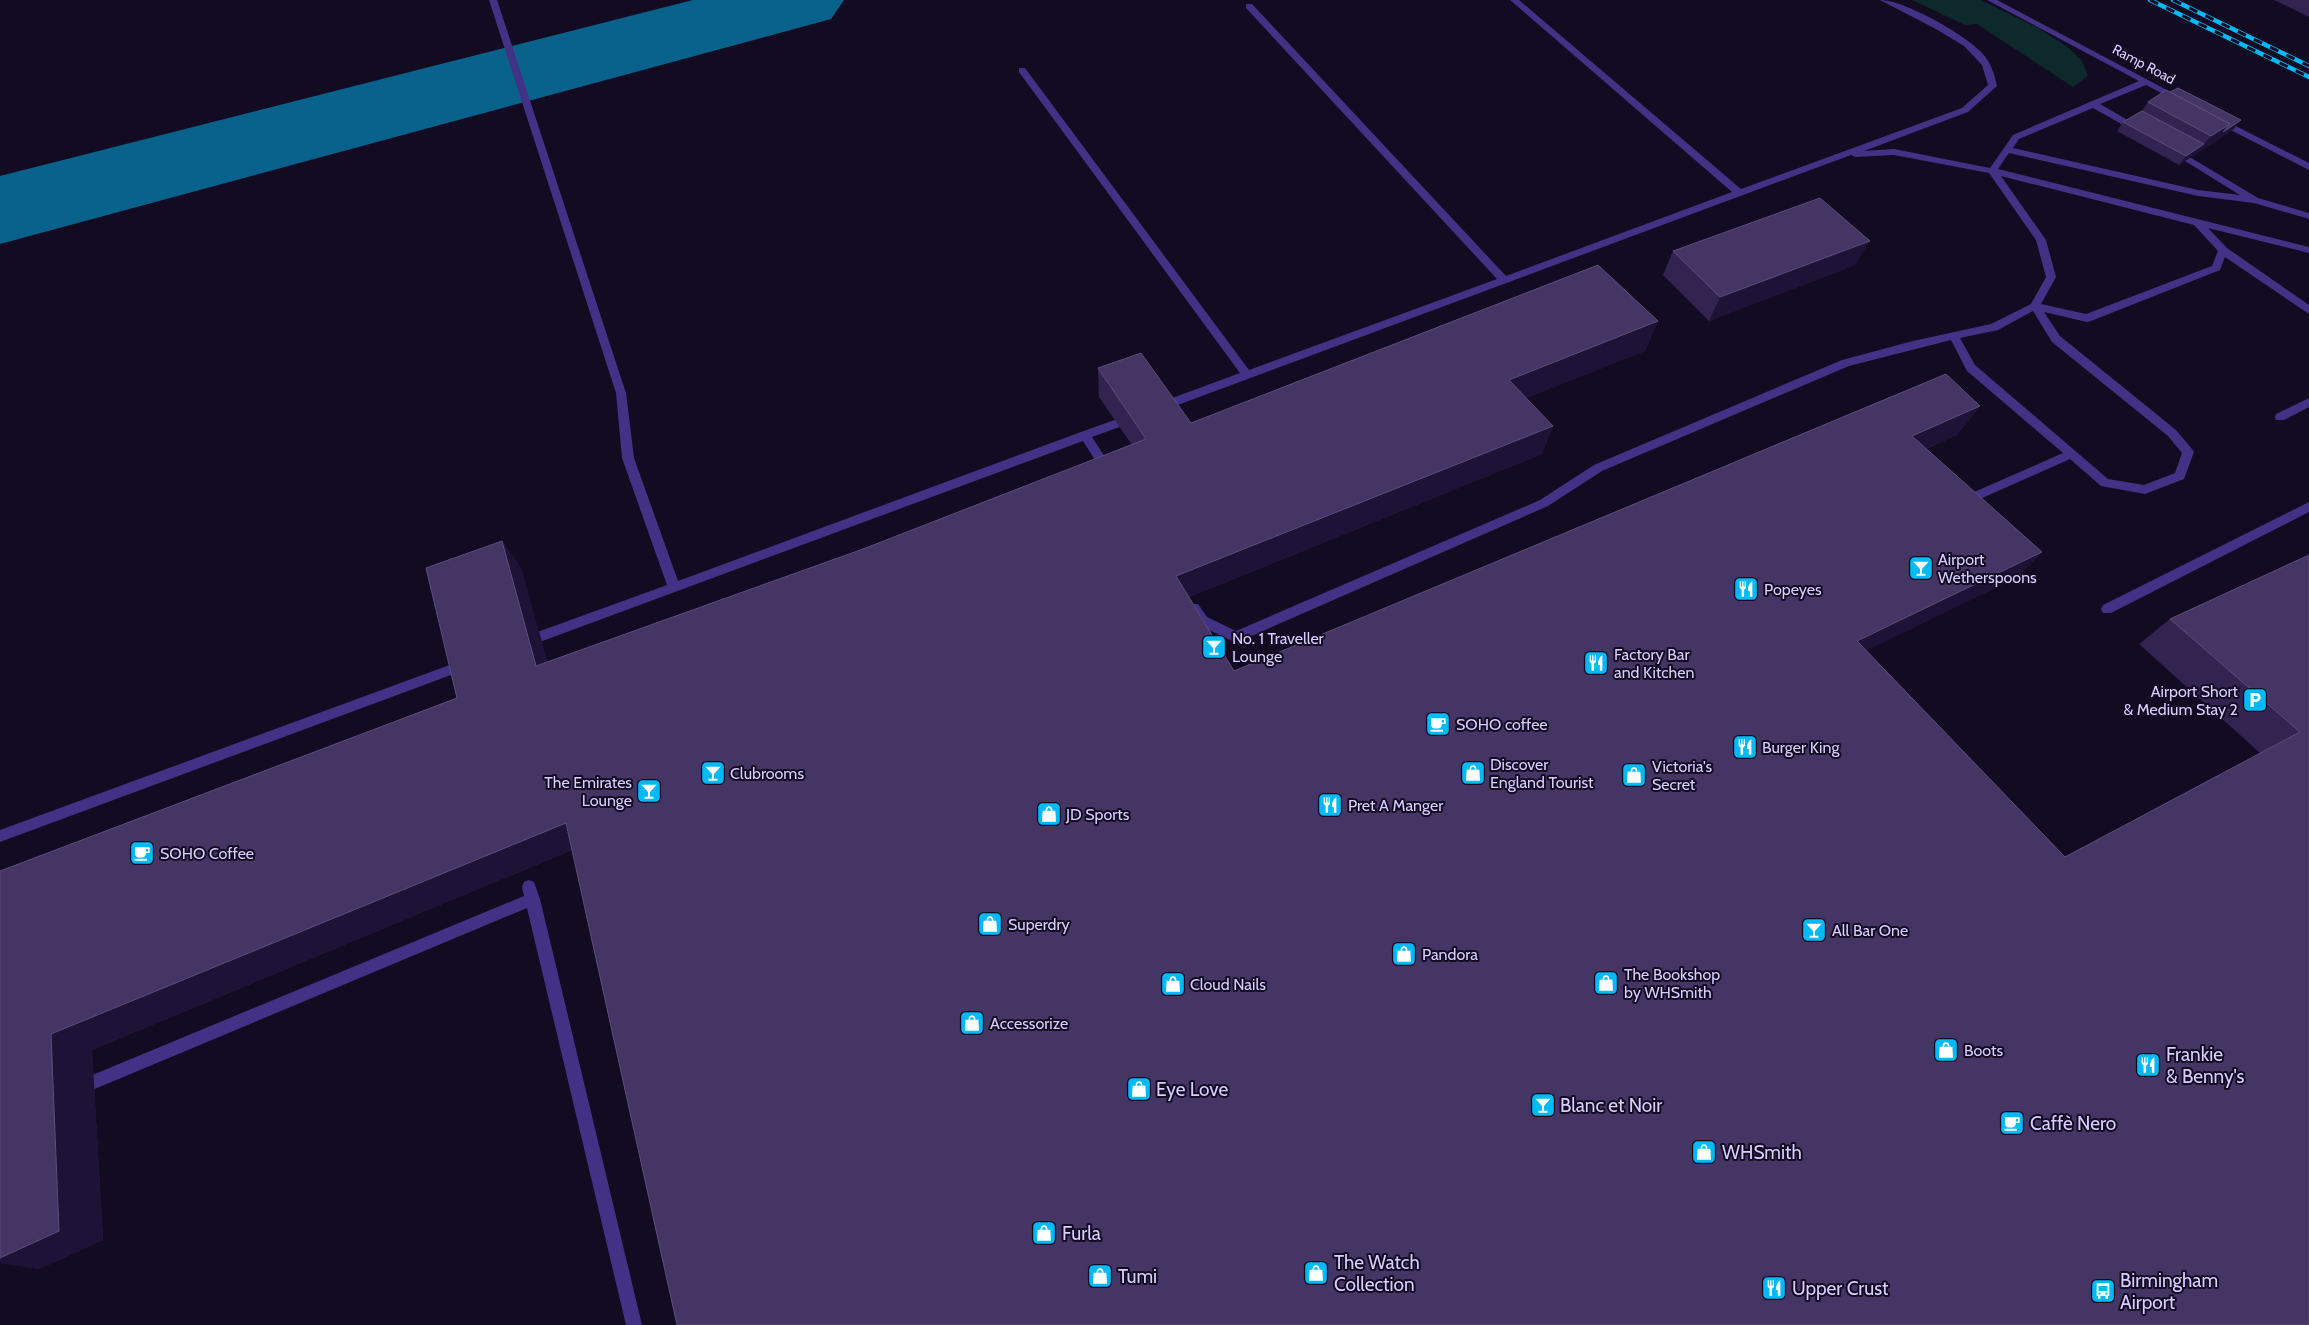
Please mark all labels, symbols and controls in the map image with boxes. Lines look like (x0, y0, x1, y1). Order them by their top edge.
street label: Ramp Road (2109, 40, 2179, 88)
place label: Airport Wetherspoons (1938, 550, 2037, 587)
bar icon: Airport Wetherspoons (1908, 555, 1934, 581)
restaurant icon: Popeyes (1733, 576, 1759, 602)
place label: Popeyes (1764, 580, 1822, 599)
place label: No. 1 Traveller Lounge (1232, 629, 1325, 666)
bar icon: No. 1 Traveller Lounge (1201, 634, 1227, 660)
place label: Factory Bar and Kitchen (1614, 645, 1694, 682)
restaurant icon: Factory Bar and Kitchen (1583, 650, 1609, 676)
place label: Airport Short & Medium Stay 2 (2123, 682, 2239, 719)
parking icon: Airport Short & Medium Stay 2 (2242, 687, 2268, 713)
cafe icon: SOHO coffee (1425, 711, 1451, 737)
place label: SOHO coffee (1456, 715, 1548, 734)
restaurant icon: Burger King (1732, 734, 1758, 760)
place label: Burger King (1762, 738, 1840, 757)
place label: Discover England Tourist (1490, 755, 1594, 792)
place label: Victoria's Secret (1652, 757, 1713, 794)
bar icon: Clubrooms (700, 760, 726, 786)
shop icon: Discover England Tourist (1460, 760, 1486, 786)
shop icon: Victoria's Secret (1621, 762, 1647, 788)
place label: Clubrooms (730, 764, 804, 783)
place label: The Emirates Lounge (544, 773, 632, 810)
bar icon: The Emirates Lounge (636, 778, 662, 804)
restaurant icon: Pret A Manger (1317, 792, 1343, 818)
place label: Pret A Manger (1348, 796, 1444, 815)
shop icon: JD Sports (1036, 801, 1062, 827)
place label: JD Sports (1065, 805, 1130, 824)
cafe icon: SOHO Coffee (129, 840, 155, 866)
place label: SOHO Coffee (160, 844, 254, 863)
shop icon: Superdry (977, 911, 1003, 937)
place label: Superdry (1008, 915, 1070, 934)
bar icon: All Bar One (1801, 917, 1827, 943)
place label: All Bar One (1832, 921, 1908, 940)
shop icon: Pandora (1391, 941, 1417, 967)
place label: Pandora (1422, 945, 1478, 964)
place label: The Bookshop by WHSmith (1624, 965, 1720, 1002)
shop icon: The Bookshop by WHSmith (1593, 970, 1619, 996)
shop icon: Cloud Nails (1160, 971, 1186, 997)
place label: Cloud Nails (1190, 975, 1266, 994)
shop icon: Accessorize (959, 1010, 985, 1036)
place label: Accessorize (990, 1014, 1068, 1033)
shop icon: Boots (1933, 1037, 1959, 1063)
place label: Boots (1964, 1041, 2003, 1060)
place label: Frankie & Benny's (2166, 1043, 2245, 1088)
restaurant icon: Frankie & Benny's (2135, 1052, 2161, 1078)
shop icon: Eye Love (1126, 1076, 1152, 1102)
place label: Eye Love (1156, 1078, 1228, 1101)
bar icon: Blanc et Noir (1530, 1092, 1556, 1118)
place label: Blanc et Noir (1560, 1094, 1662, 1117)
cafe icon: Caffè Nero (1999, 1110, 2025, 1136)
place label: Caffè Nero (2030, 1112, 2116, 1135)
shop icon: WHSmith (1691, 1139, 1717, 1165)
place label: WHSmith (1722, 1141, 1802, 1164)
shop icon: Furla (1031, 1220, 1057, 1246)
place label: Furla (1062, 1222, 1101, 1245)
place label: The Watch Collection (1334, 1251, 1420, 1296)
shop icon: The Watch Collection (1303, 1260, 1329, 1286)
shop icon: Tumi (1087, 1263, 1113, 1289)
place label: Tumi (1118, 1265, 1157, 1288)
place label: Birmingham Airport (2120, 1269, 2218, 1314)
restaurant icon: Upper Crust (1761, 1275, 1787, 1301)
place label: Upper Crust (1792, 1277, 1889, 1300)
bus stop icon: Birmingham Airport (2090, 1278, 2116, 1304)

